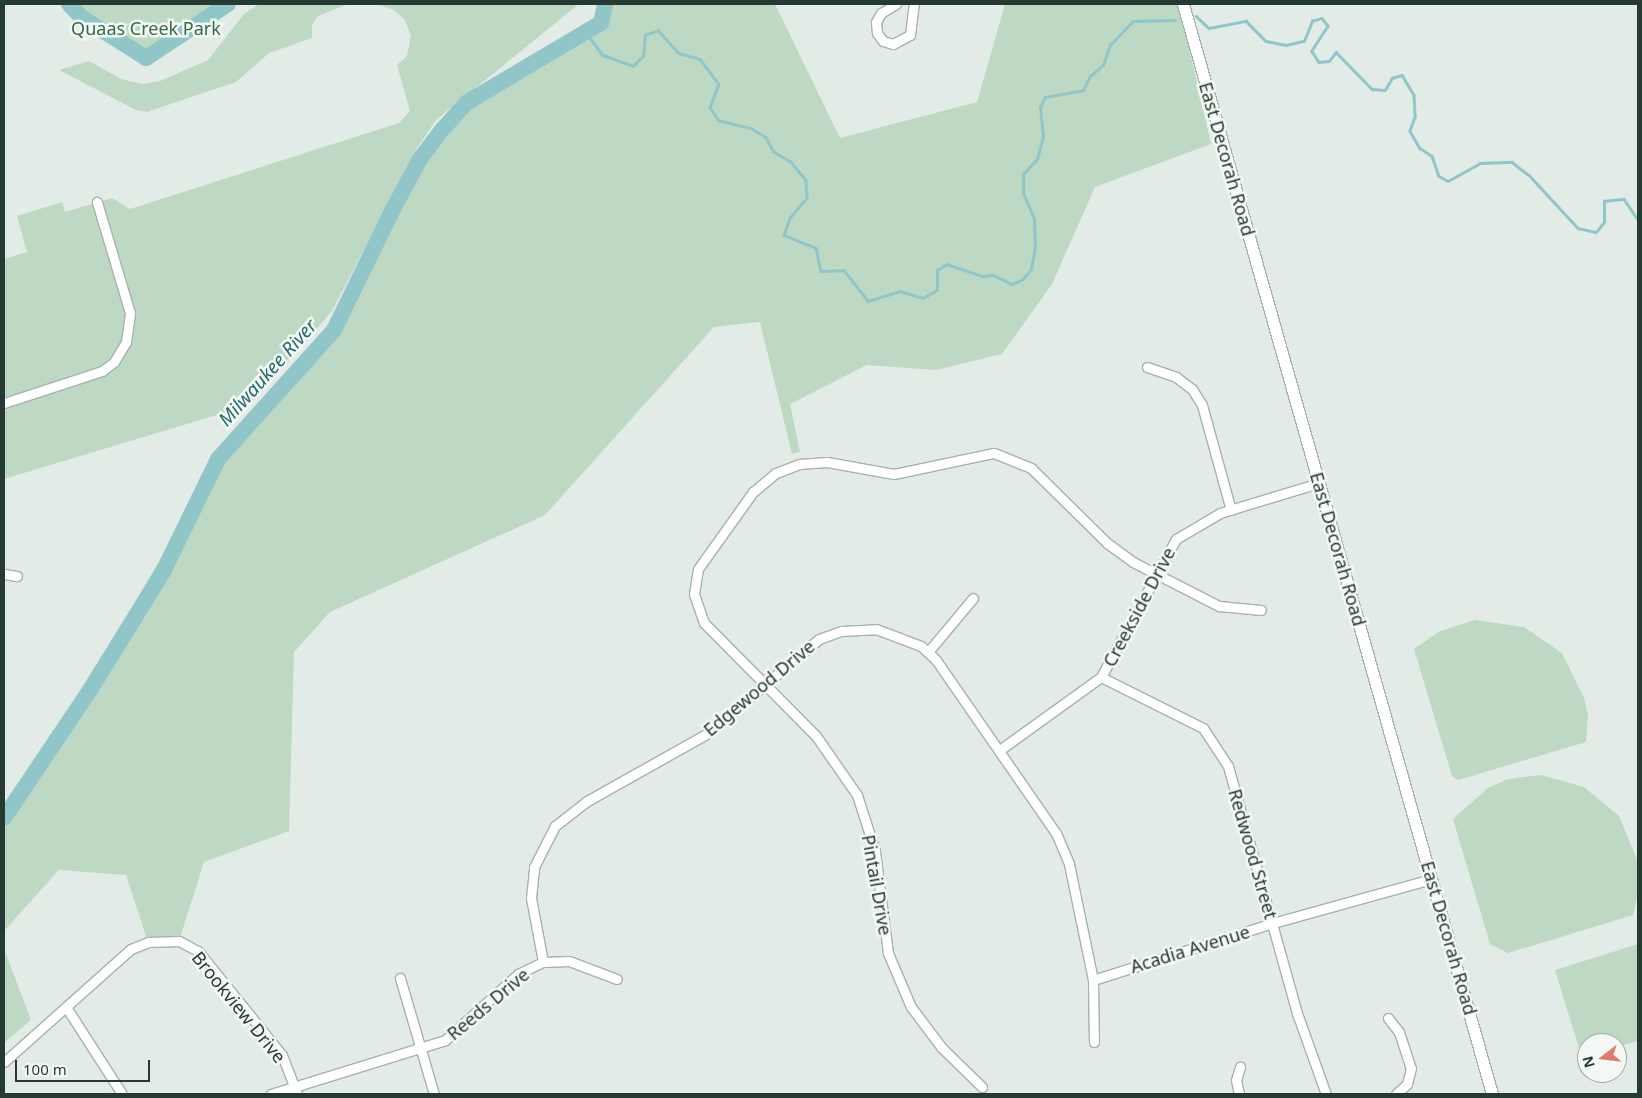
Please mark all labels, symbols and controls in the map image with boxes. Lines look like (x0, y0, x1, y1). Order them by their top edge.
park label: Quaas Creek Park (71, 17, 221, 39)
street label: East Decorah Road (1195, 80, 1259, 238)
water label: Milwaukee River (214, 315, 322, 431)
street label: East Decorah Road (1306, 470, 1370, 628)
street label: Creekside Drive (1098, 544, 1180, 670)
street label: Edgewood Drive (699, 635, 819, 741)
street label: Redwood Street (1224, 786, 1282, 922)
street label: Pintail Drive (858, 833, 896, 937)
street label: East Decorah Road (1417, 859, 1481, 1017)
street label: Acadia Avenue (1128, 921, 1252, 977)
street label: Brookview Drive (187, 947, 291, 1067)
street label: Reeds Drive (443, 963, 533, 1045)
north arrow (1577, 1033, 1627, 1083)
scale bar (18, 1050, 152, 1082)
text: N (1577, 1054, 1599, 1070)
text: 100 m (23, 1059, 67, 1079)

